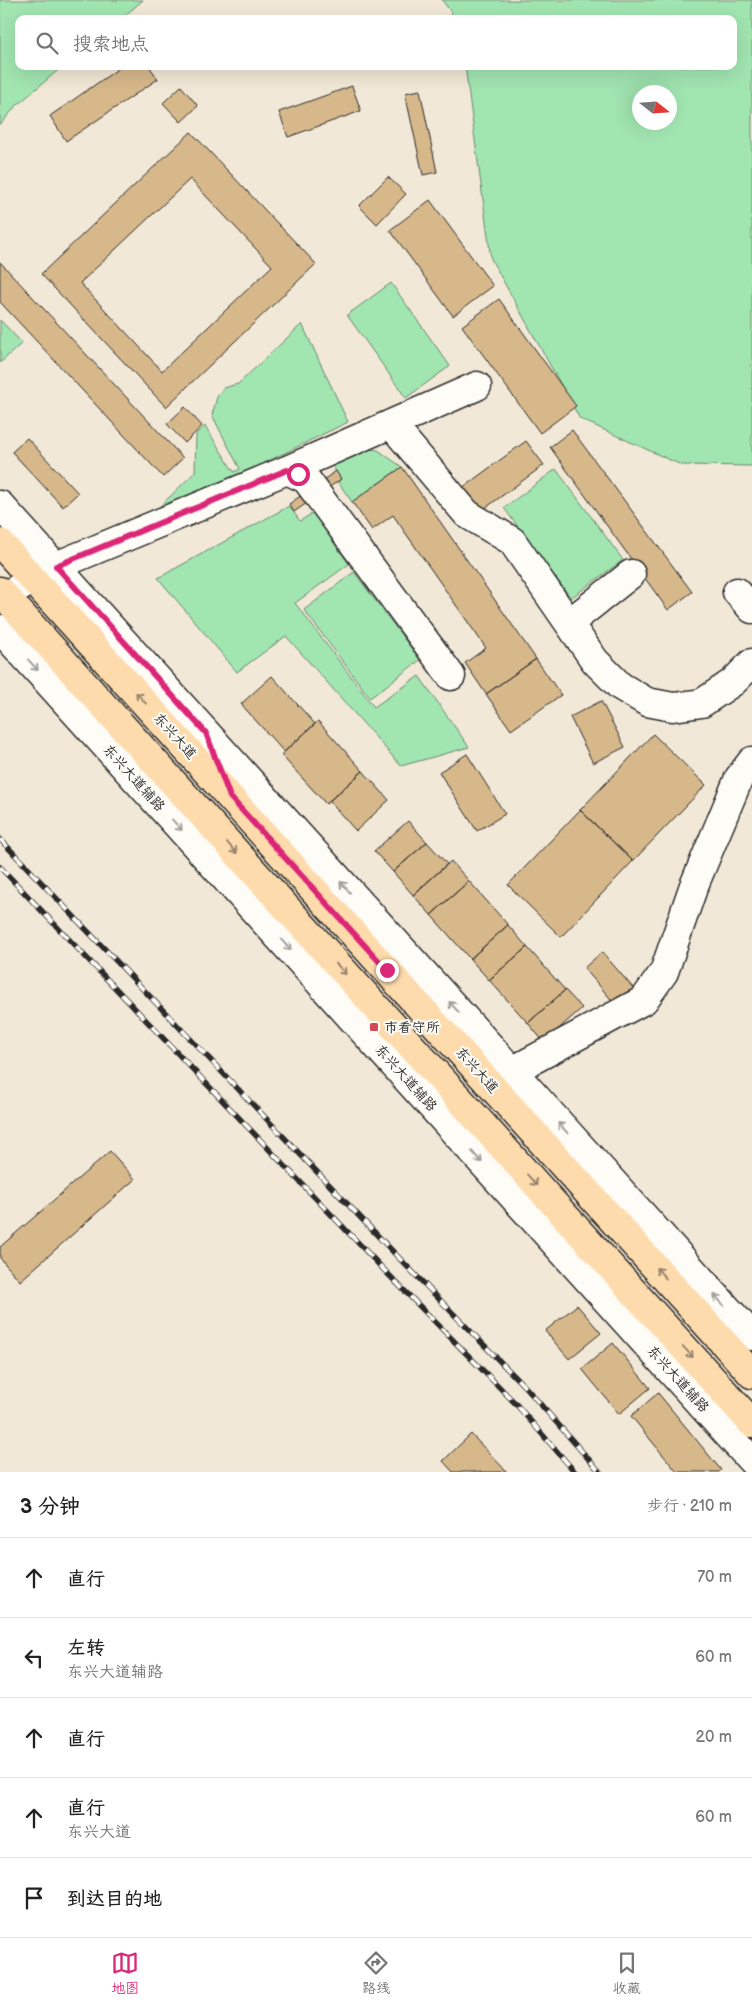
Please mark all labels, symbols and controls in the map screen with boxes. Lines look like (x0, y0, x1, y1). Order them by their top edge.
search box (15, 15, 737, 70)
icon: search (33, 29, 61, 57)
text: 搜索地点 (73, 33, 149, 56)
north arrow (632, 85, 677, 130)
route start (287, 463, 310, 486)
one-way arrow (27, 659, 39, 672)
one-way arrow (135, 692, 147, 705)
street label: 东兴大道 (150, 710, 200, 762)
street label: 东兴大道辅路 (100, 741, 168, 815)
one-way arrow (171, 818, 183, 831)
one-way arrow (226, 842, 238, 855)
one-way arrow (339, 880, 351, 893)
one-way arrow (280, 939, 292, 952)
route end (376, 959, 399, 982)
one-way arrow (335, 962, 347, 975)
one-way arrow (448, 1001, 460, 1014)
place label: 巿看守所 (384, 1019, 440, 1036)
marker: 巿看守所 (368, 1021, 380, 1033)
street label: 东兴大道辅路 (372, 1041, 440, 1115)
street label: 东兴大道 (452, 1044, 502, 1096)
one-way arrow (557, 1121, 569, 1134)
one-way arrow (471, 1150, 483, 1163)
one-way arrow (527, 1173, 538, 1186)
one-way arrow (655, 1267, 666, 1280)
one-way arrow (713, 1294, 725, 1307)
street label: 东兴大道辅路 (644, 1342, 712, 1416)
one-way arrow (683, 1346, 694, 1359)
text: 3 分钟 (20, 1494, 80, 1519)
text: 步行 · 210 m (647, 1497, 732, 1516)
icon: ahead (20, 1564, 48, 1592)
text: 直行 (67, 1568, 105, 1591)
text: 70 m (697, 1568, 732, 1587)
text: 左转 (67, 1637, 105, 1660)
icon: left (20, 1644, 48, 1672)
text: 60 m (695, 1648, 732, 1667)
text: 东兴大道辅路 (67, 1663, 163, 1682)
icon: ahead (20, 1724, 48, 1752)
text: 直行 (67, 1728, 105, 1751)
text: 20 m (696, 1728, 732, 1747)
text: 直行 (67, 1797, 105, 1820)
icon: ahead (20, 1804, 48, 1832)
text: 60 m (695, 1808, 732, 1827)
text: 东兴大道 (67, 1823, 131, 1842)
icon: arrive (20, 1884, 48, 1912)
text: 到达目的地 (67, 1888, 162, 1911)
tab: 地图 (111, 1949, 139, 1997)
tab: 路线 (362, 1949, 390, 1997)
tab: 收藏 (613, 1949, 641, 1997)

